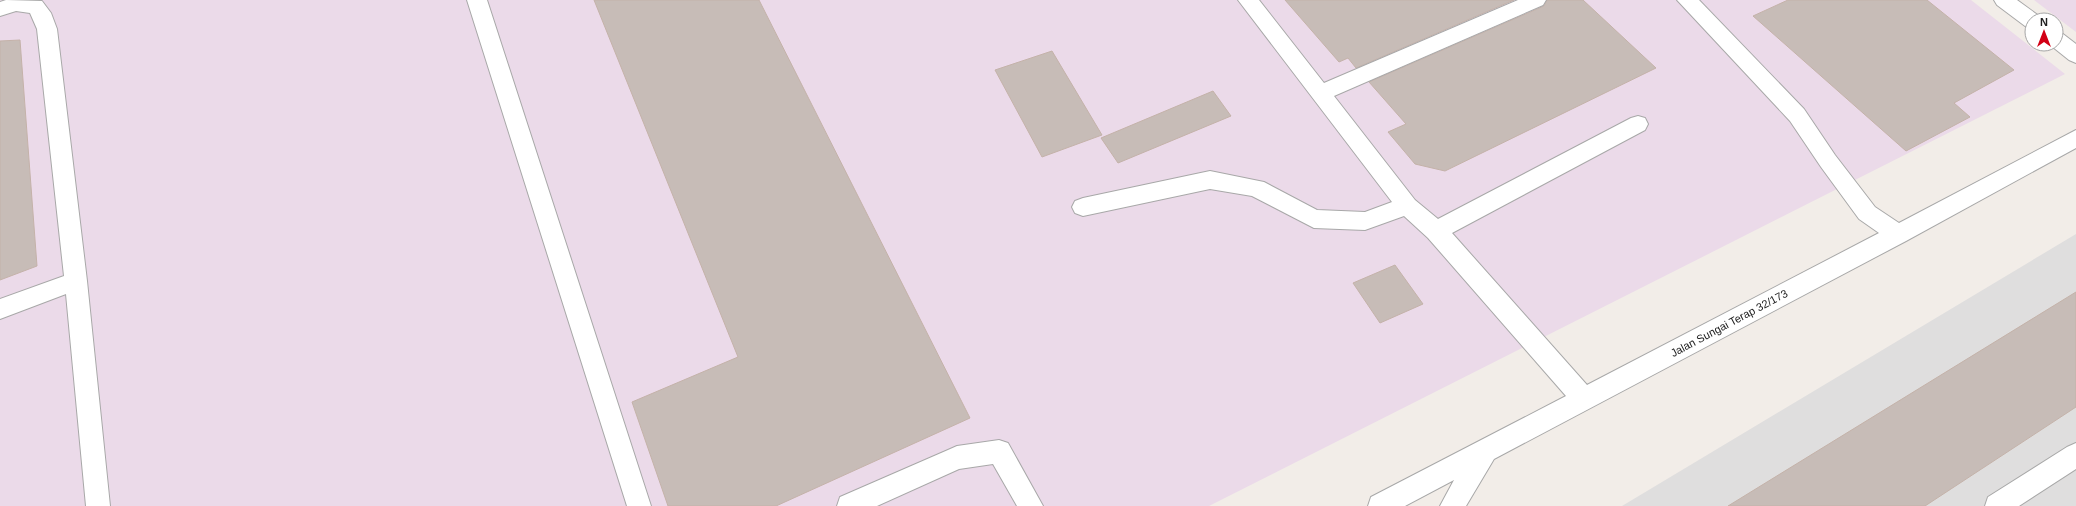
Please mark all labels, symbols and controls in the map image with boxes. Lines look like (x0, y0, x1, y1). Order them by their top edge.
north arrow (2024, 12, 2064, 52)
text: N (2040, 16, 2048, 28)
street label: Jalan Sungai Terap 32/173 (1668, 287, 1790, 359)

